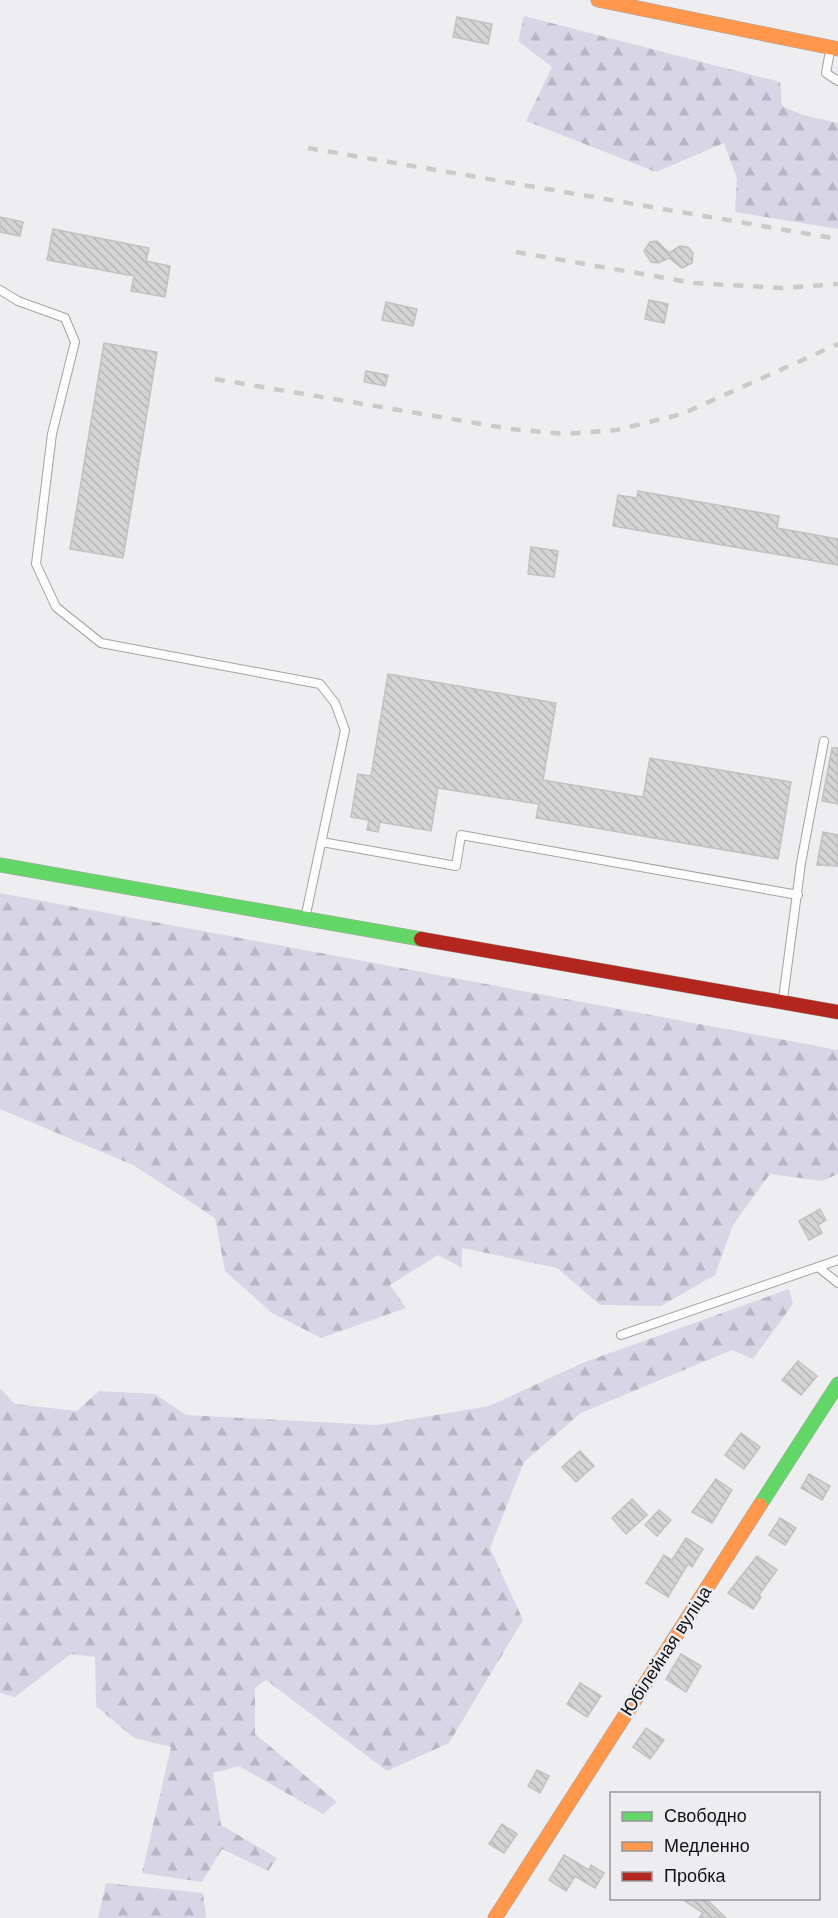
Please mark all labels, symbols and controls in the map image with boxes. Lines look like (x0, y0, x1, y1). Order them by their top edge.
street label: Юбілейная вуліца (617, 1582, 716, 1719)
legend (610, 1792, 820, 1900)
text: Свободно (664, 1806, 747, 1826)
text: Медленно (664, 1836, 750, 1856)
text: Пробка (664, 1866, 727, 1886)

